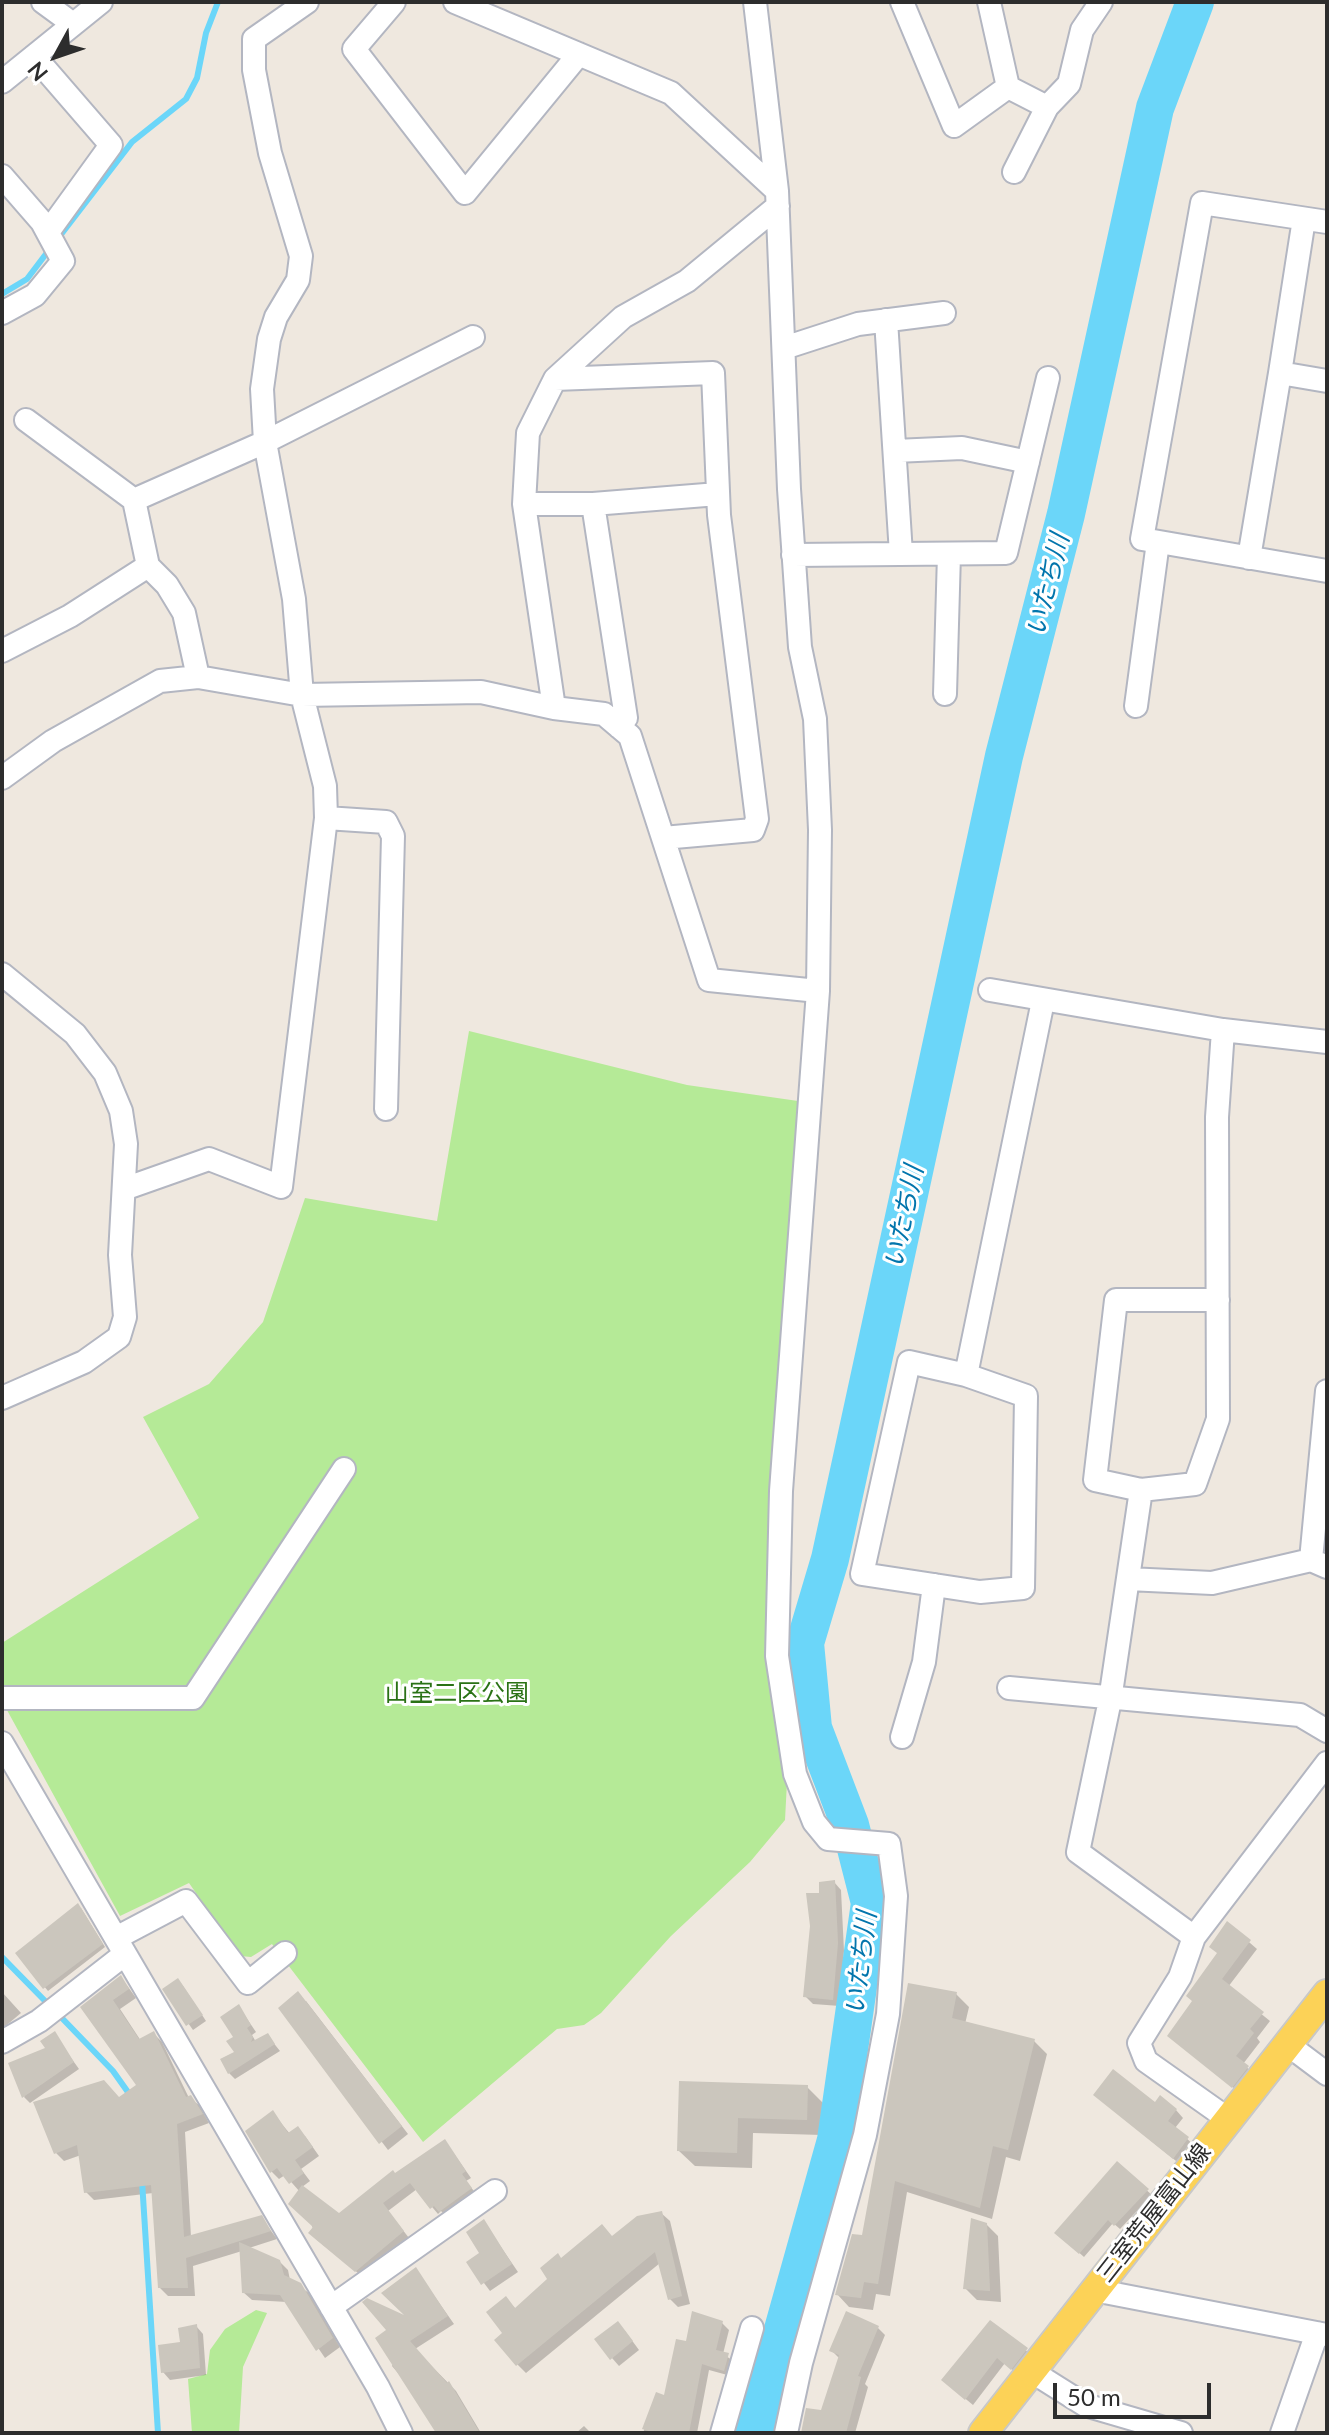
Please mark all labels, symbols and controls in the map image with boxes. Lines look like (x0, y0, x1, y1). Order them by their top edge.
north arrow (16, 16, 96, 96)
text: N (21, 57, 53, 87)
water label: いたち川 (1020, 531, 1076, 639)
water label: いたち川 (878, 1163, 930, 1271)
park label: 山室二区公園 (385, 1679, 529, 1707)
water label: いたち川 (839, 1909, 883, 2017)
street label: 三室荒屋富山線 (1091, 2138, 1217, 2288)
scale bar (1057, 2367, 1215, 2417)
text: 50 m (1067, 2382, 1121, 2411)

